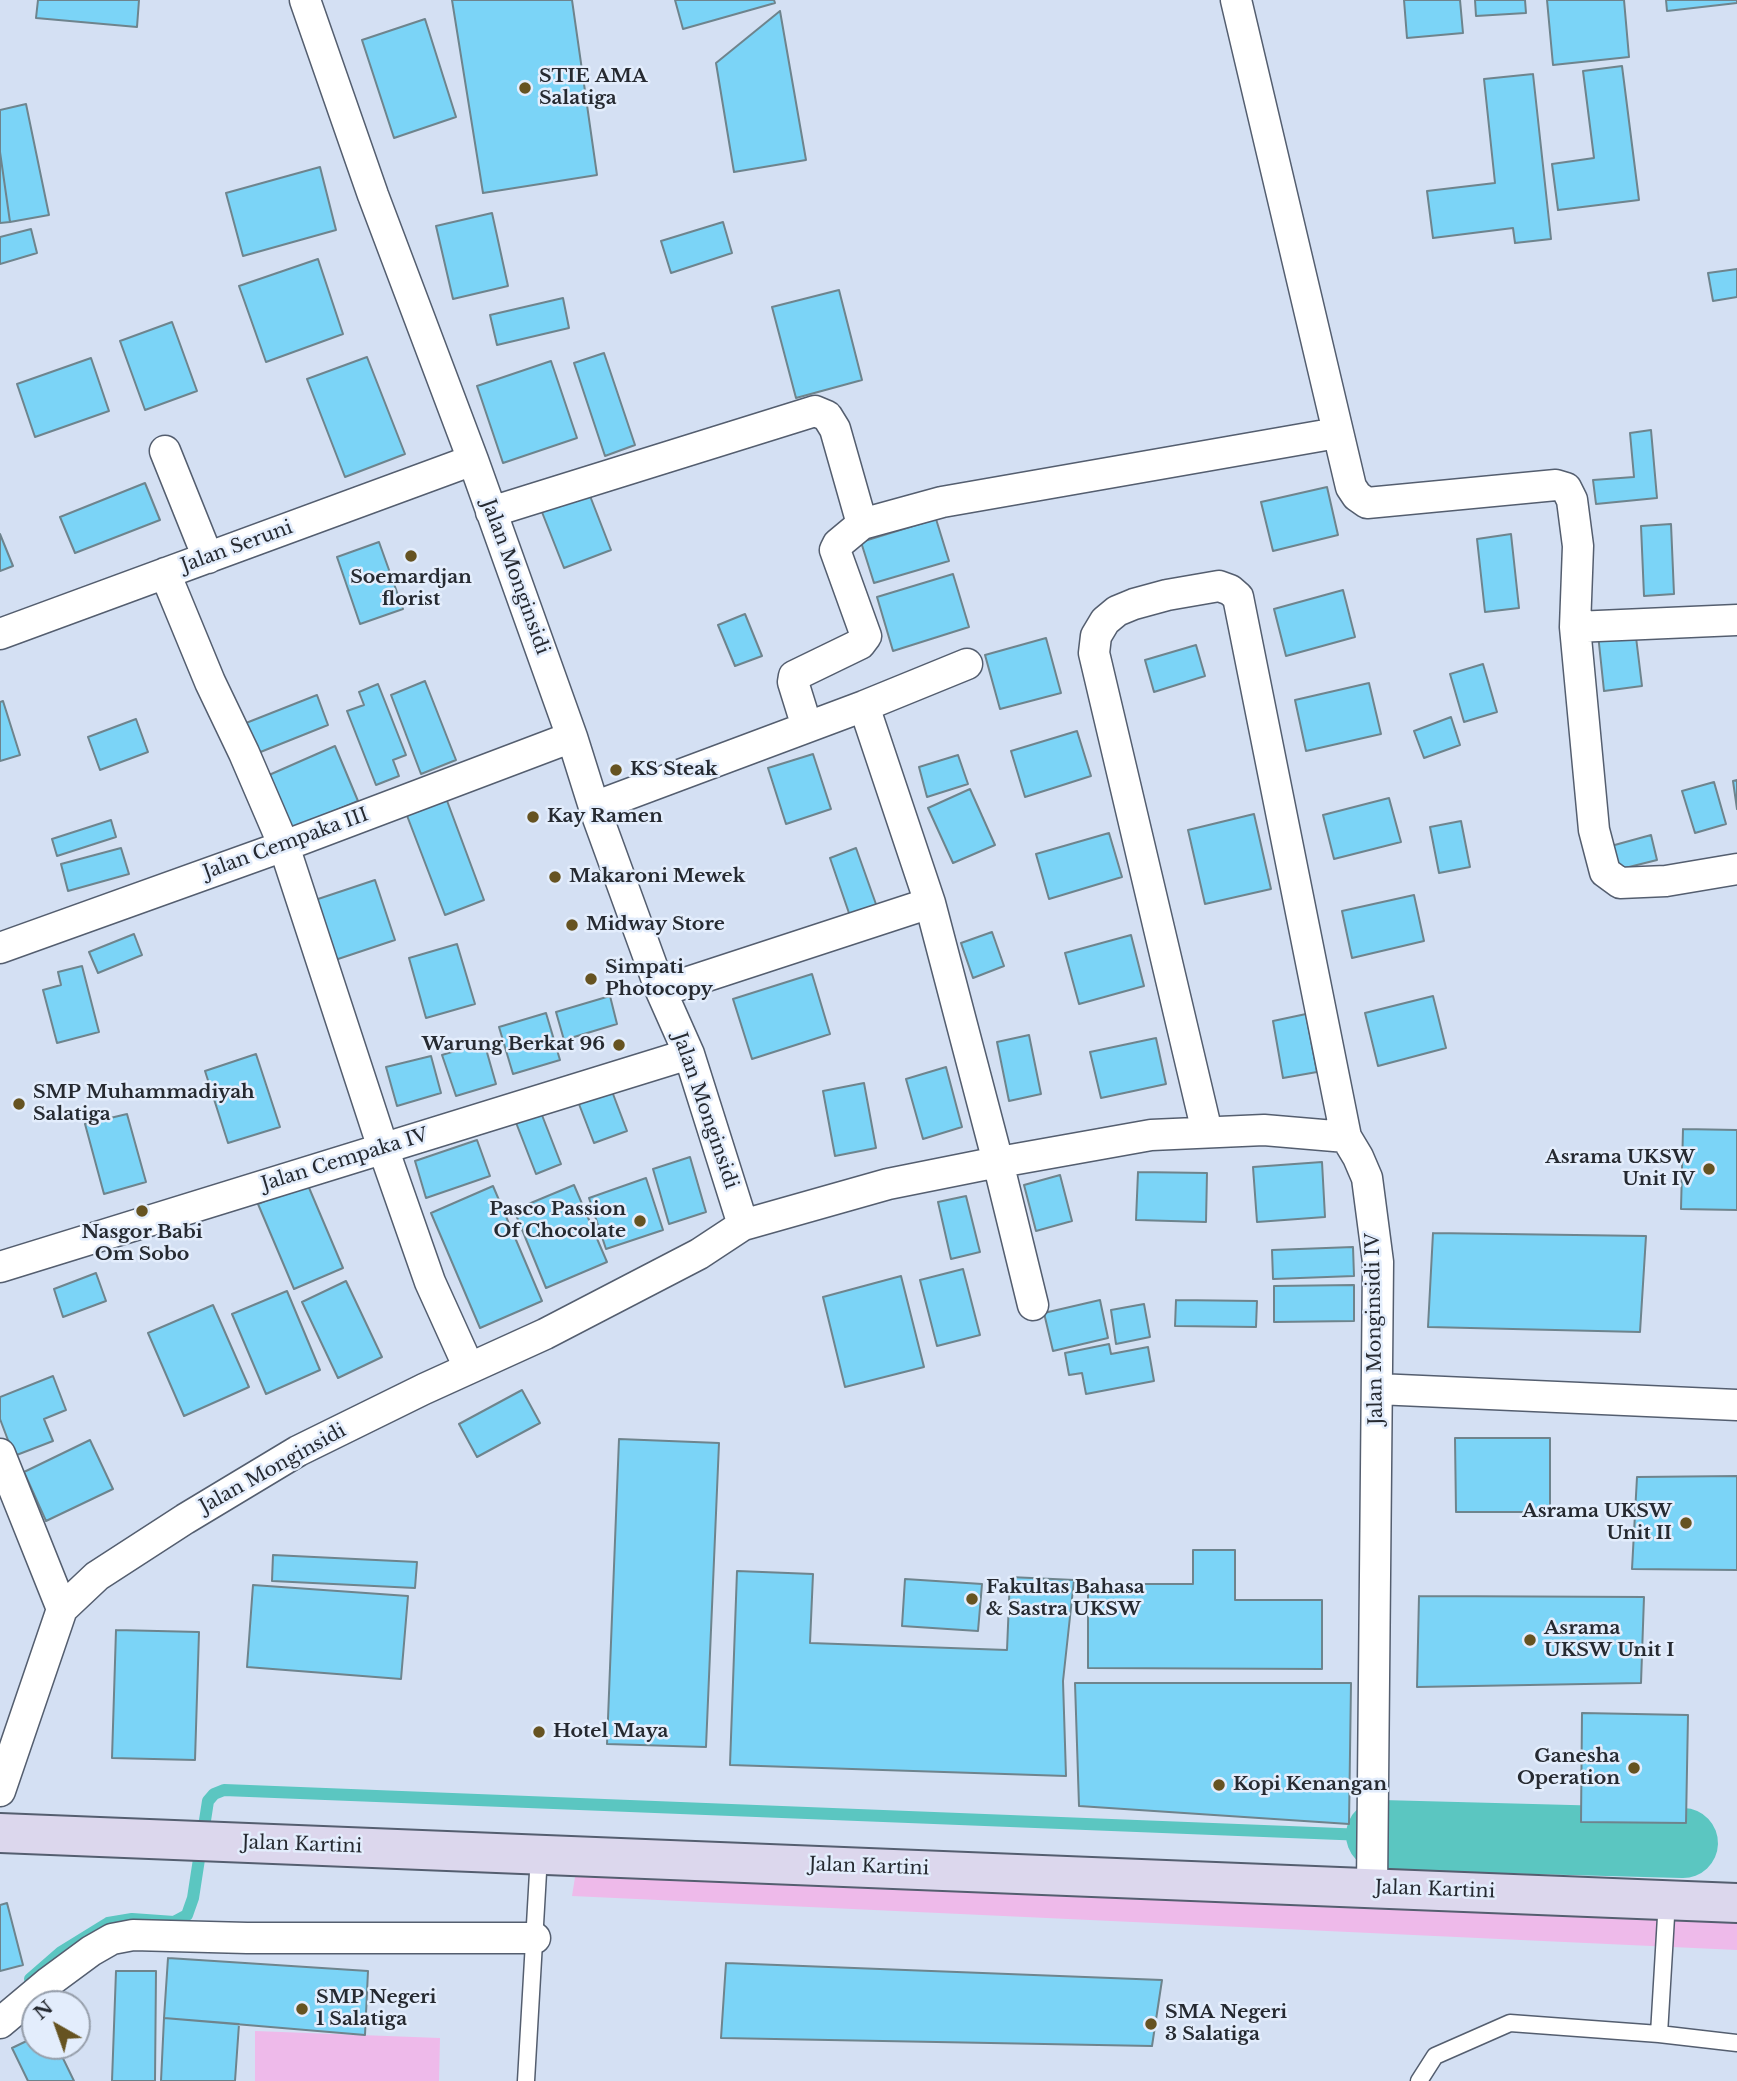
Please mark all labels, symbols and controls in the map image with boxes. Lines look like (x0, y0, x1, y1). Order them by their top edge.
place label: STIE AMA Salatiga (539, 66, 647, 110)
marker: STIE AMA Salatiga (517, 80, 533, 96)
street label: Jalan Monginsidi (476, 496, 554, 658)
street label: Jalan Seruni (178, 516, 296, 578)
marker: Soemardjan florist (403, 548, 419, 564)
place label: Soemardjan florist (350, 567, 472, 611)
place label: KS Steak (630, 759, 718, 781)
marker: KS Steak (608, 762, 624, 778)
street label: Jalan Cempaka III (200, 804, 372, 884)
place label: Kay Ramen (547, 806, 663, 828)
marker: Kay Ramen (525, 809, 541, 825)
place label: Makaroni Mewek (569, 866, 745, 888)
marker: Makaroni Mewek (547, 869, 563, 885)
place label: Midway Store (586, 914, 725, 936)
marker: Midway Store (564, 917, 580, 933)
place label: Simpati Photocopy (605, 957, 713, 1001)
marker: Simpati Photocopy (583, 971, 599, 987)
street label: Jalan Monginsidi (668, 1030, 742, 1192)
place label: Warung Berkat 96 (422, 1034, 605, 1056)
marker: Warung Berkat 96 (611, 1037, 627, 1053)
place label: SMP Muhammadiyah Salatiga (33, 1082, 255, 1126)
marker: SMP Muhammadiyah Salatiga (11, 1096, 27, 1112)
street label: Jalan Cempaka IV (259, 1124, 431, 1196)
place label: Asrama UKSW Unit IV (1545, 1147, 1695, 1191)
marker: Asrama UKSW Unit IV (1701, 1161, 1717, 1177)
place label: Pasco Passion Of Chocolate (489, 1199, 626, 1243)
marker: Nasgor Babi Om Sobo (134, 1203, 150, 1219)
marker: Pasco Passion Of Chocolate (632, 1213, 648, 1229)
place label: Nasgor Babi Om Sobo (81, 1222, 203, 1266)
street label: Jalan Monginsidi IV (1362, 1233, 1388, 1425)
street label: Jalan Monginsidi (196, 1419, 350, 1519)
place label: Asrama UKSW Unit II (1522, 1501, 1672, 1545)
marker: Asrama UKSW Unit II (1678, 1515, 1694, 1531)
place label: Fakultas Bahasa & Sastra UKSW (986, 1577, 1145, 1621)
marker: Fakultas Bahasa & Sastra UKSW (964, 1591, 980, 1607)
place label: Asrama UKSW Unit I (1544, 1618, 1674, 1662)
marker: Asrama UKSW Unit I (1522, 1632, 1538, 1648)
place label: Hotel Maya (553, 1721, 668, 1743)
marker: Hotel Maya (531, 1724, 547, 1740)
place label: Ganesha Operation (1517, 1746, 1620, 1790)
marker: Ganesha Operation (1626, 1760, 1642, 1776)
place label: Kopi Kenangan (1233, 1774, 1387, 1796)
marker: Kopi Kenangan (1211, 1777, 1227, 1793)
street label: Jalan Kartini (242, 1832, 362, 1858)
street label: Jalan Kartini (809, 1854, 929, 1880)
street label: Jalan Kartini (1375, 1877, 1495, 1903)
place label: SMP Negeri 1 Salatiga (316, 1987, 436, 2031)
north arrow (21, 1990, 91, 2060)
text: N (29, 1996, 58, 2025)
marker: SMP Negeri 1 Salatiga (294, 2001, 310, 2017)
place label: SMA Negeri 3 Salatiga (1165, 2002, 1287, 2046)
marker: SMA Negeri 3 Salatiga (1143, 2016, 1159, 2032)

